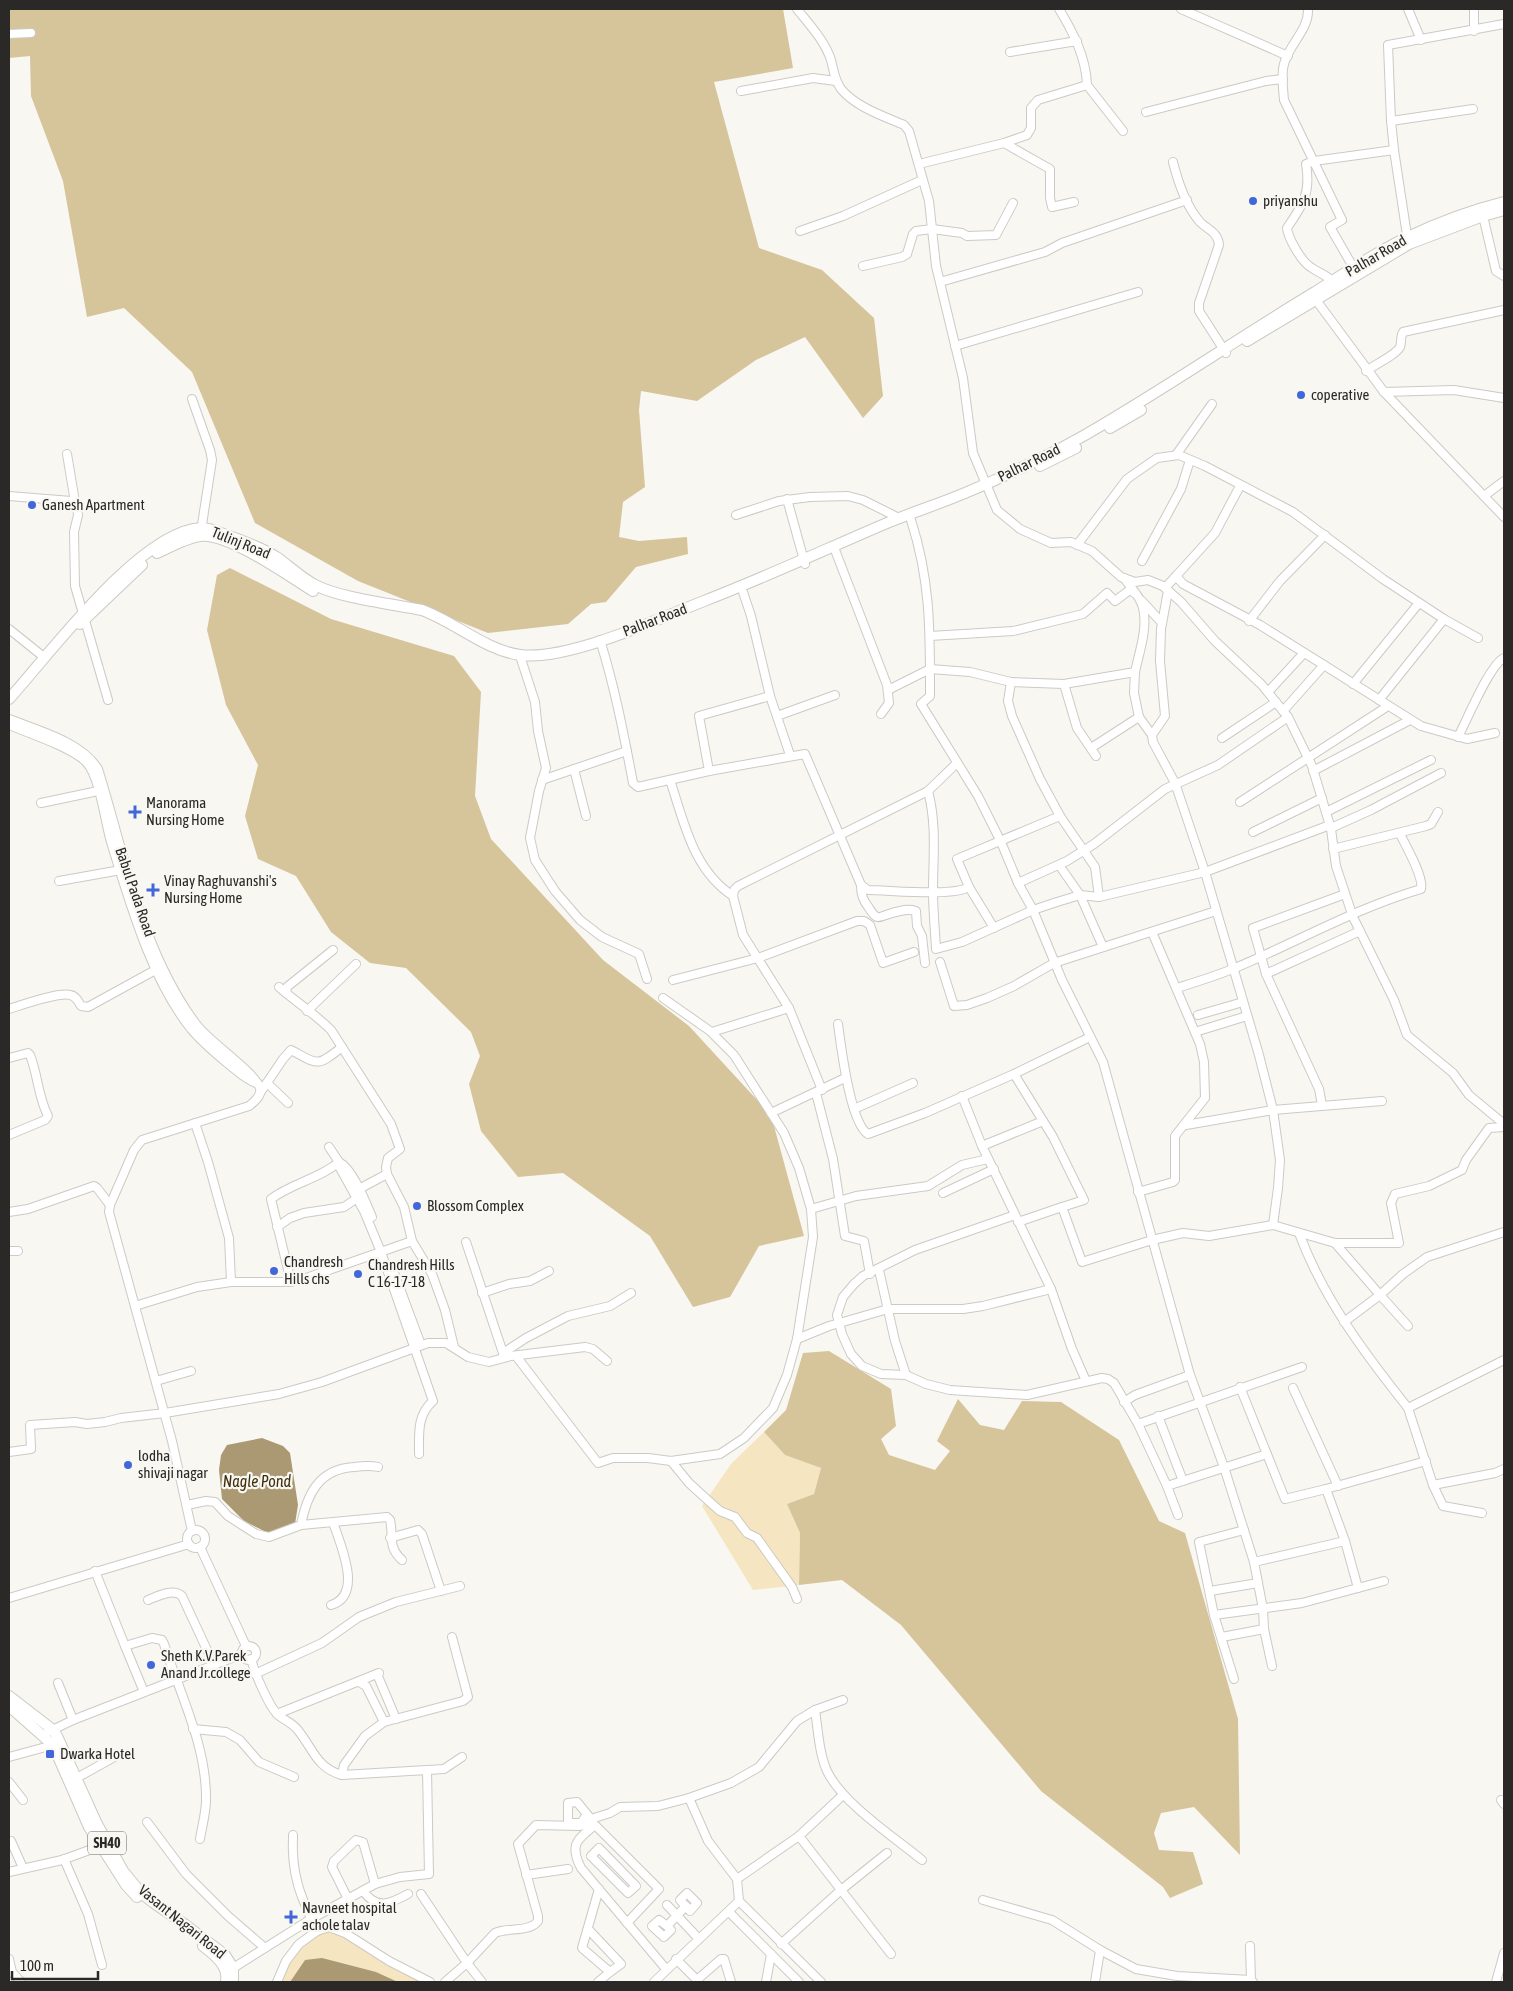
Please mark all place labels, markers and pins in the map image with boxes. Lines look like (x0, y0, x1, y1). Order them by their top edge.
place label: priyanshu (1263, 192, 1318, 209)
marker: priyanshu (1247, 195, 1259, 207)
place label: coperative (1311, 386, 1369, 403)
marker: coperative (1295, 389, 1307, 401)
place label: Ganesh Apartment (42, 496, 145, 513)
marker: Ganesh Apartment (26, 499, 38, 511)
place label: Manorama Nursing Home (146, 794, 225, 828)
marker: Manorama Nursing Home (128, 805, 142, 819)
place label: Vinay Raghuvanshi's Nursing Home (164, 872, 277, 906)
marker: Vinay Raghuvanshi's Nursing Home (146, 883, 160, 897)
place label: Blossom Complex (427, 1197, 524, 1214)
marker: Blossom Complex (411, 1200, 423, 1212)
place label: Chandresh Hills chs (284, 1253, 343, 1287)
place label: Chandresh Hills C 16-17-18 (368, 1256, 455, 1290)
marker: Chandresh Hills chs (268, 1265, 280, 1277)
marker: Chandresh Hills C 16-17-18 (352, 1268, 364, 1280)
place label: lodha shivaji nagar (138, 1447, 208, 1481)
marker: lodha shivaji nagar (122, 1459, 134, 1471)
place label: Sheth K.V.Parek Anand Jr.college (161, 1647, 251, 1681)
marker: Sheth K.V.Parek Anand Jr.college (145, 1659, 157, 1671)
place label: Dwarka Hotel (60, 1745, 135, 1762)
marker: Dwarka Hotel (44, 1748, 56, 1760)
place label: Navneet hospital achole talav (302, 1899, 397, 1933)
marker: Navneet hospital achole talav (284, 1910, 298, 1924)

